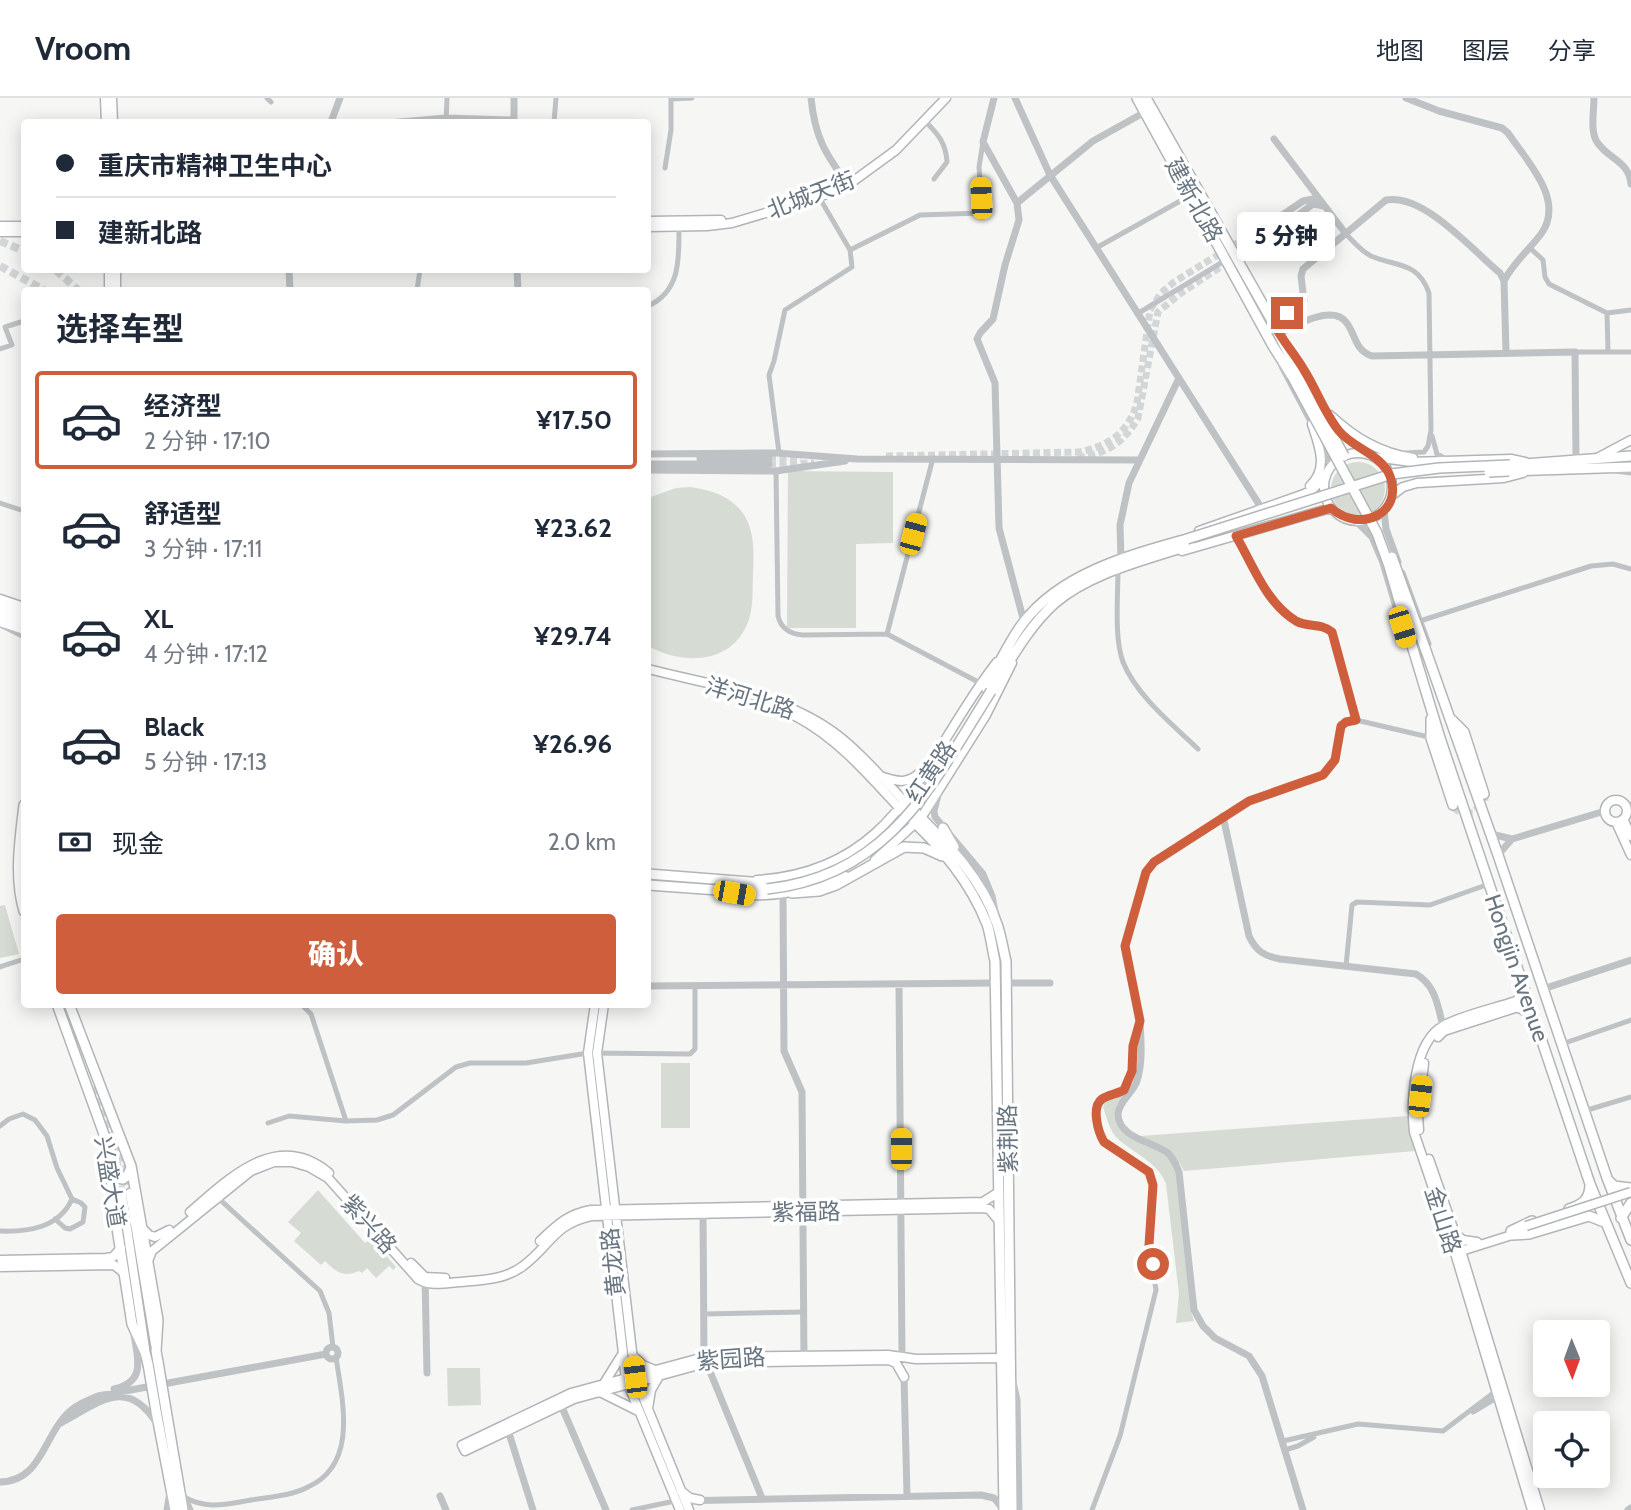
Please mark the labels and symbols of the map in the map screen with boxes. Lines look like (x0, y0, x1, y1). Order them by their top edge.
street label: 建新北路 (1159, 153, 1229, 247)
street label: 北城天街 (763, 165, 859, 225)
car (970, 176, 993, 220)
callout: 5 分钟 (1238, 212, 1336, 260)
route end (1271, 297, 1303, 329)
car (898, 511, 929, 557)
car (1386, 604, 1419, 650)
street label: 洋河北路 (702, 671, 798, 725)
street label: 红黄路 (900, 736, 962, 808)
car (712, 879, 757, 907)
street label: Hongjin Avenue (1479, 891, 1555, 1046)
car (1408, 1074, 1433, 1118)
street label: 紫荆路 (993, 1104, 1023, 1174)
car (891, 1128, 912, 1170)
street label: 兴盛大道 (89, 1134, 131, 1230)
street label: 金山路 (1419, 1183, 1467, 1257)
street label: 紫兴路 (336, 1189, 402, 1259)
street label: 紫福路 (771, 1197, 841, 1227)
street label: 黄龙路 (595, 1226, 631, 1298)
route start (1137, 1248, 1169, 1280)
north arrow (1533, 1320, 1610, 1396)
street label: 紫园路 (696, 1343, 766, 1375)
car (623, 1355, 648, 1399)

